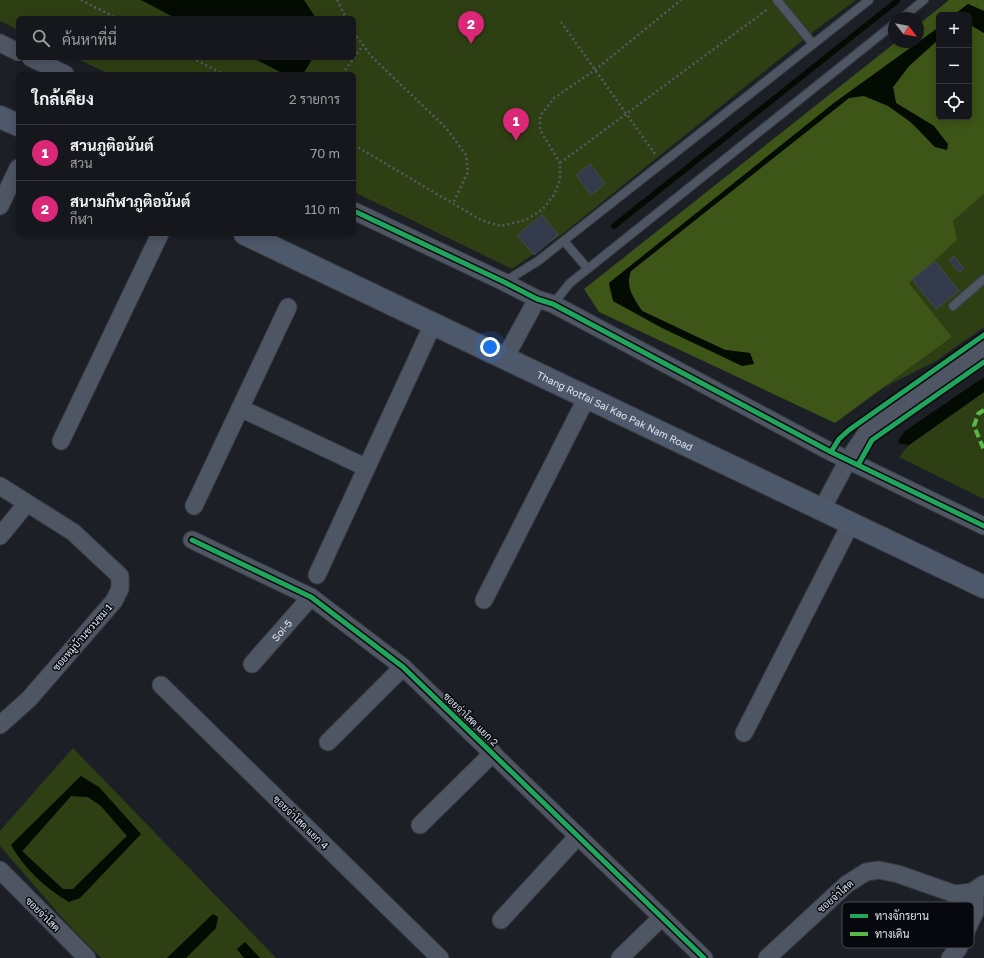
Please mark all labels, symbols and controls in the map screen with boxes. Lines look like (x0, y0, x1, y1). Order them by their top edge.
pin: 2 (458, 11, 484, 44)
north arrow (888, 12, 924, 48)
map controls (936, 12, 972, 120)
button: + (936, 12, 972, 48)
search box (16, 16, 356, 60)
icon: search (30, 27, 52, 49)
text: ค้นหาที่นี่ (62, 30, 117, 48)
button: − (936, 48, 972, 84)
button: locate (936, 84, 972, 120)
text: ใกล้เคียง (32, 88, 94, 109)
text: 2 รายการ (289, 91, 340, 107)
pin: 1 (503, 108, 529, 141)
text: สวนภูติอนันต์ (70, 136, 154, 154)
text: 1 (42, 145, 48, 161)
text: 70 m (310, 145, 340, 161)
text: สวน (70, 155, 92, 171)
text: สนามกีฬาภูติอนันต์ (70, 192, 190, 210)
text: 2 (41, 201, 49, 217)
text: 110 m (305, 201, 340, 217)
text: กีฬา (70, 211, 93, 227)
your location (480, 337, 500, 357)
street label: Thang Rotfai Sai Kao Pak Nam Road (535, 368, 695, 453)
street label: ซอยหมู่บ้านชวนชม 1 (50, 601, 116, 674)
street label: Soi-5 (269, 617, 295, 643)
street label: ซอยจ่าโสด แยก 2 (441, 690, 501, 748)
street label: ซอยจ่าโสด แยก 4 (271, 793, 331, 851)
street label: ซอยจ่าโสด (815, 877, 855, 915)
street label: ซอยจ่าโสด (23, 894, 63, 934)
legend (842, 902, 974, 948)
text: ทางจักรยาน (875, 909, 929, 922)
text: ทางเดิน (875, 927, 910, 940)

